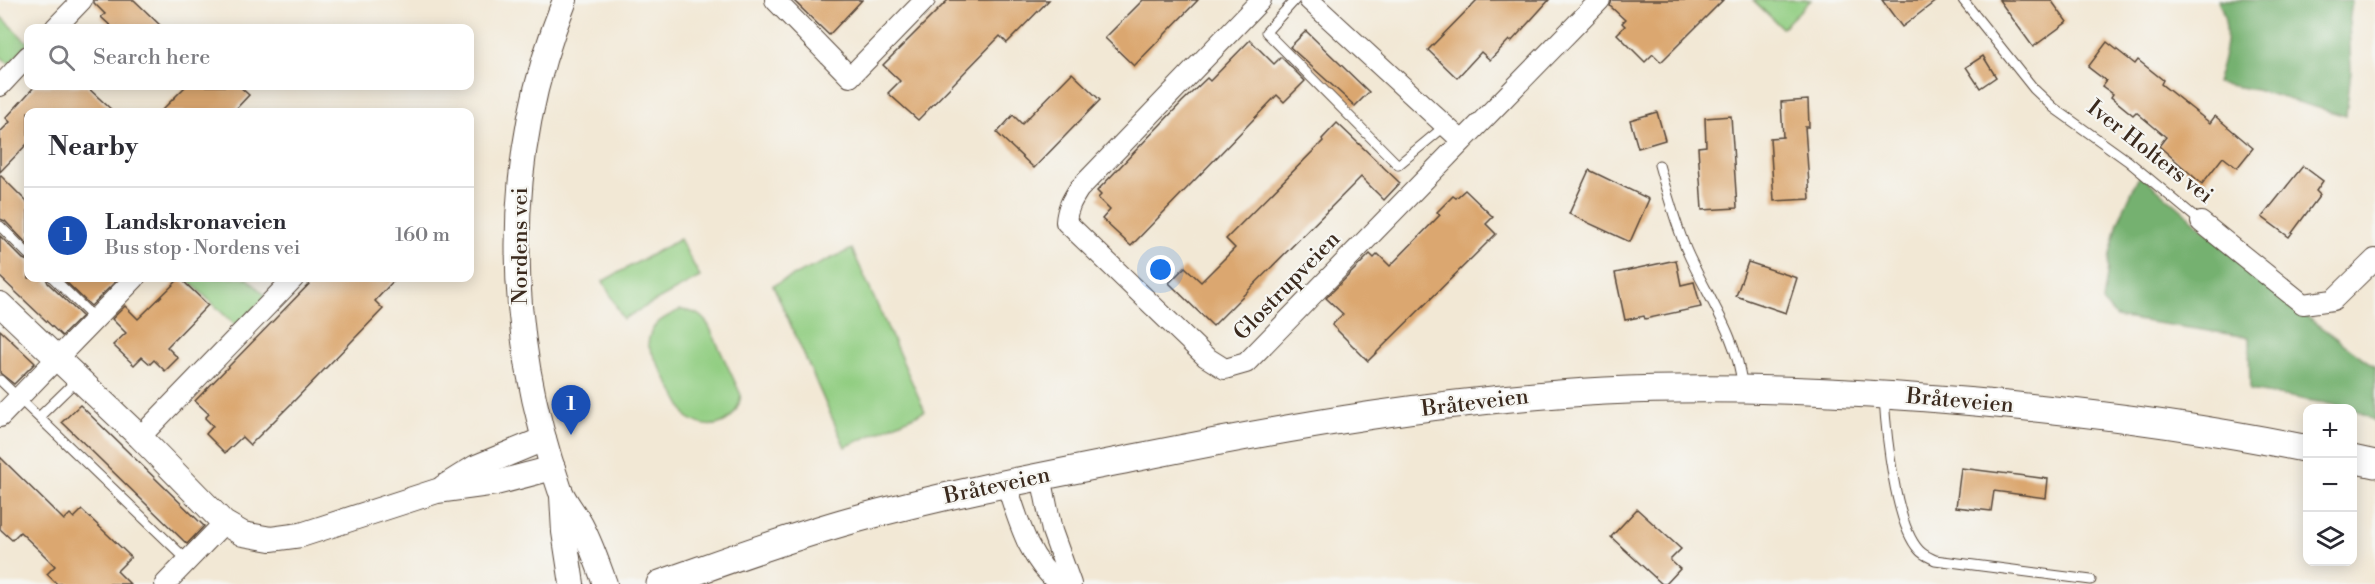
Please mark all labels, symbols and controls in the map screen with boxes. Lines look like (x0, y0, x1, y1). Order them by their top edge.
search box (24, 24, 474, 90)
icon: search (45, 41, 78, 74)
text: Search here (93, 44, 210, 71)
street label: Iver Holters vei (2082, 95, 2218, 209)
text: Nearby (48, 131, 138, 163)
street label: Nordens vei (507, 187, 534, 305)
text: Landskronaveien (105, 209, 286, 236)
text: 1 (63, 223, 72, 248)
text: 160 m (395, 223, 450, 248)
street label: Glostrupveien (1228, 226, 1346, 346)
text: Bus stop · Nordens vei (105, 236, 300, 261)
your location (1146, 255, 1175, 284)
street label: Bråteveien (1419, 383, 1530, 423)
street label: Bråteveien (1904, 383, 2015, 419)
pin: 1 (552, 386, 590, 435)
map controls (2303, 404, 2357, 566)
button: + (2303, 404, 2357, 458)
button: − (2303, 458, 2357, 512)
street label: Bråteveien (940, 462, 1053, 511)
button: layers (2303, 512, 2357, 566)

